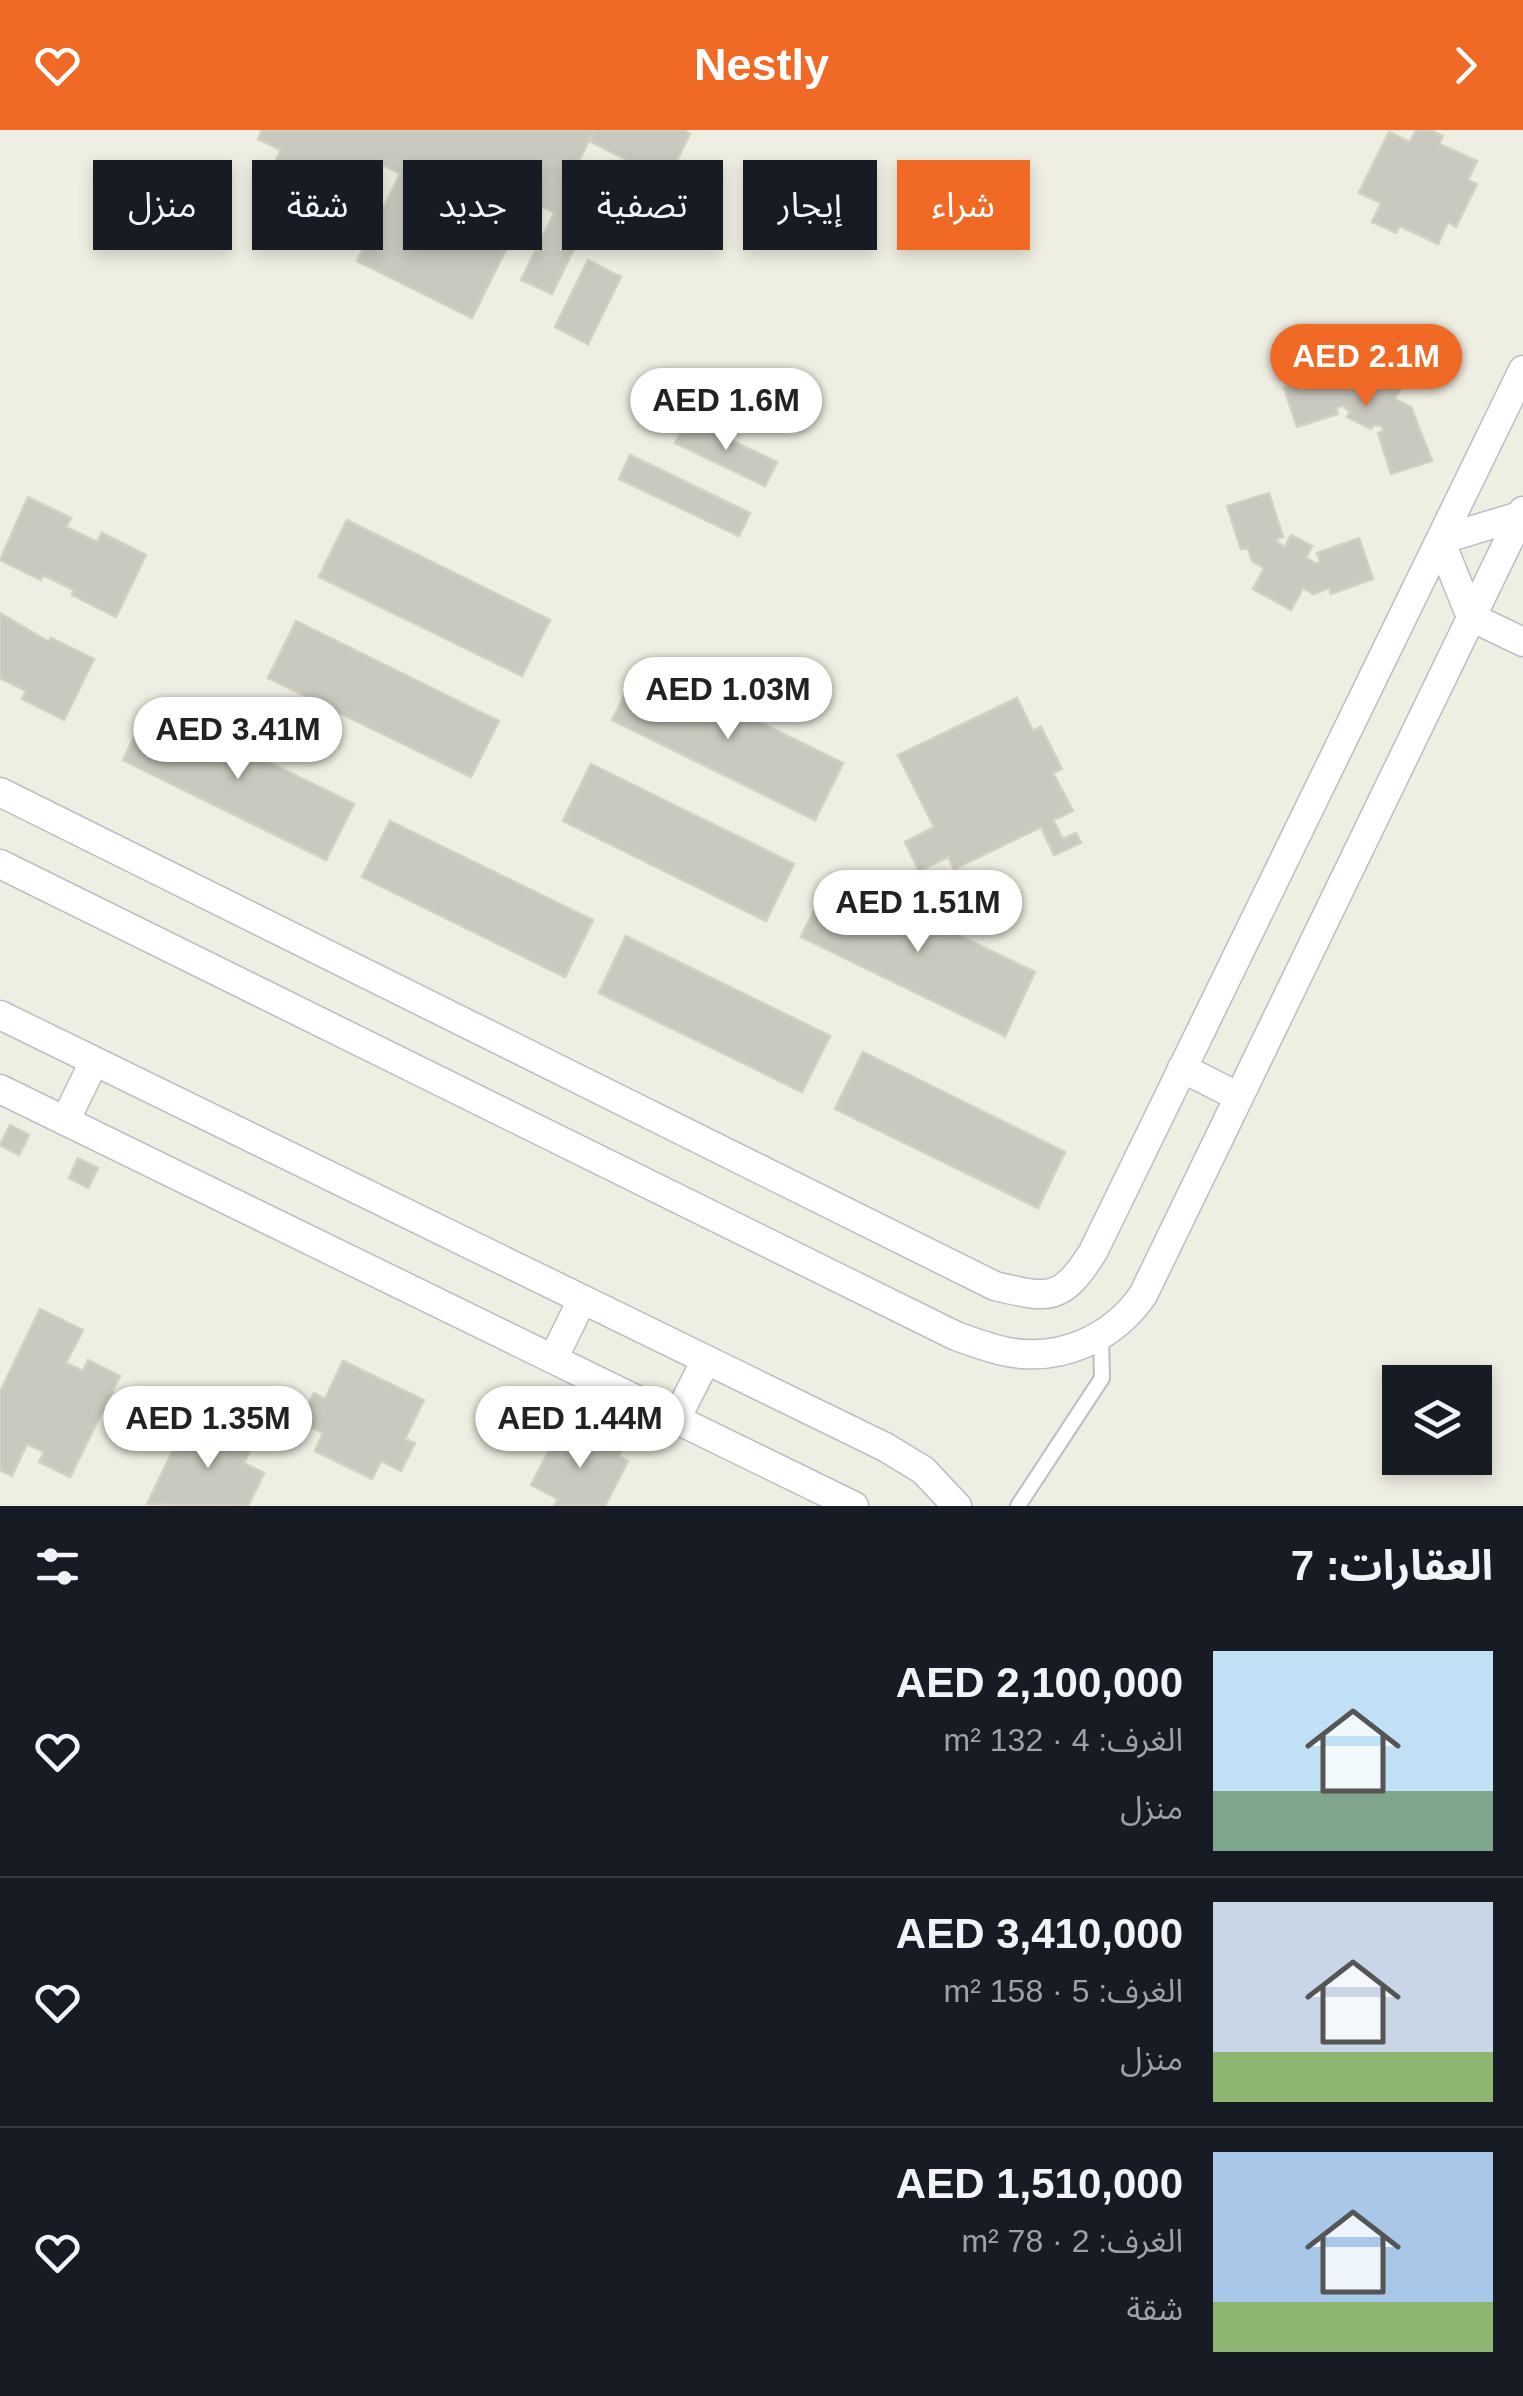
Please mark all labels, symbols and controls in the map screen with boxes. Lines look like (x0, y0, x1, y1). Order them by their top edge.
icon: heart (30, 38, 85, 93)
icon: forward (1438, 38, 1493, 93)
text: Nestly (694, 39, 829, 90)
chip: منزل (93, 160, 232, 250)
chip: شقة (252, 160, 383, 250)
chip: جديد (403, 160, 542, 250)
chip: تصفية (562, 160, 723, 250)
chip: إيجار (743, 160, 877, 250)
chip: شراء (897, 160, 1030, 250)
pin: AED 2.1M (1263, 324, 1469, 409)
text: AED 2.1M (1292, 338, 1440, 374)
pin: AED 1.6M (623, 368, 829, 453)
text: AED 1.6M (652, 382, 800, 418)
pin: AED 1.03M (614, 657, 842, 742)
text: AED 1.03M (645, 671, 811, 707)
pin: AED 3.41M (124, 697, 352, 782)
text: AED 3.41M (155, 711, 321, 747)
pin: AED 1.51M (804, 870, 1032, 955)
text: AED 1.51M (835, 884, 1001, 920)
map controls (1382, 1365, 1492, 1475)
button: layers (1382, 1365, 1492, 1475)
pin: AED 1.35M (94, 1386, 322, 1471)
pin: AED 1.44M (466, 1386, 694, 1471)
text: AED 1.35M (125, 1400, 291, 1436)
text: AED 1.44M (497, 1400, 663, 1436)
icon: filters (30, 1539, 85, 1594)
text: العقارات: 7 (1291, 1542, 1493, 1589)
text: AED 2,100,000 (896, 1659, 1183, 1706)
icon: home (1293, 1691, 1413, 1811)
text: الغرف: 4 · 132 m² (944, 1722, 1183, 1758)
icon: heart (30, 1724, 85, 1779)
text: منزل (1120, 1790, 1183, 1826)
text: AED 3,410,000 (896, 1910, 1183, 1957)
icon: home (1293, 1942, 1413, 2062)
text: الغرف: 5 · 158 m² (944, 1973, 1183, 2009)
icon: heart (30, 1975, 85, 2030)
text: منزل (1120, 2041, 1183, 2077)
text: AED 1,510,000 (896, 2160, 1183, 2207)
icon: home (1293, 2192, 1413, 2312)
text: الغرف: 2 · 78 m² (961, 2223, 1183, 2259)
icon: heart (30, 2225, 85, 2280)
text: شقة (1127, 2291, 1183, 2327)

